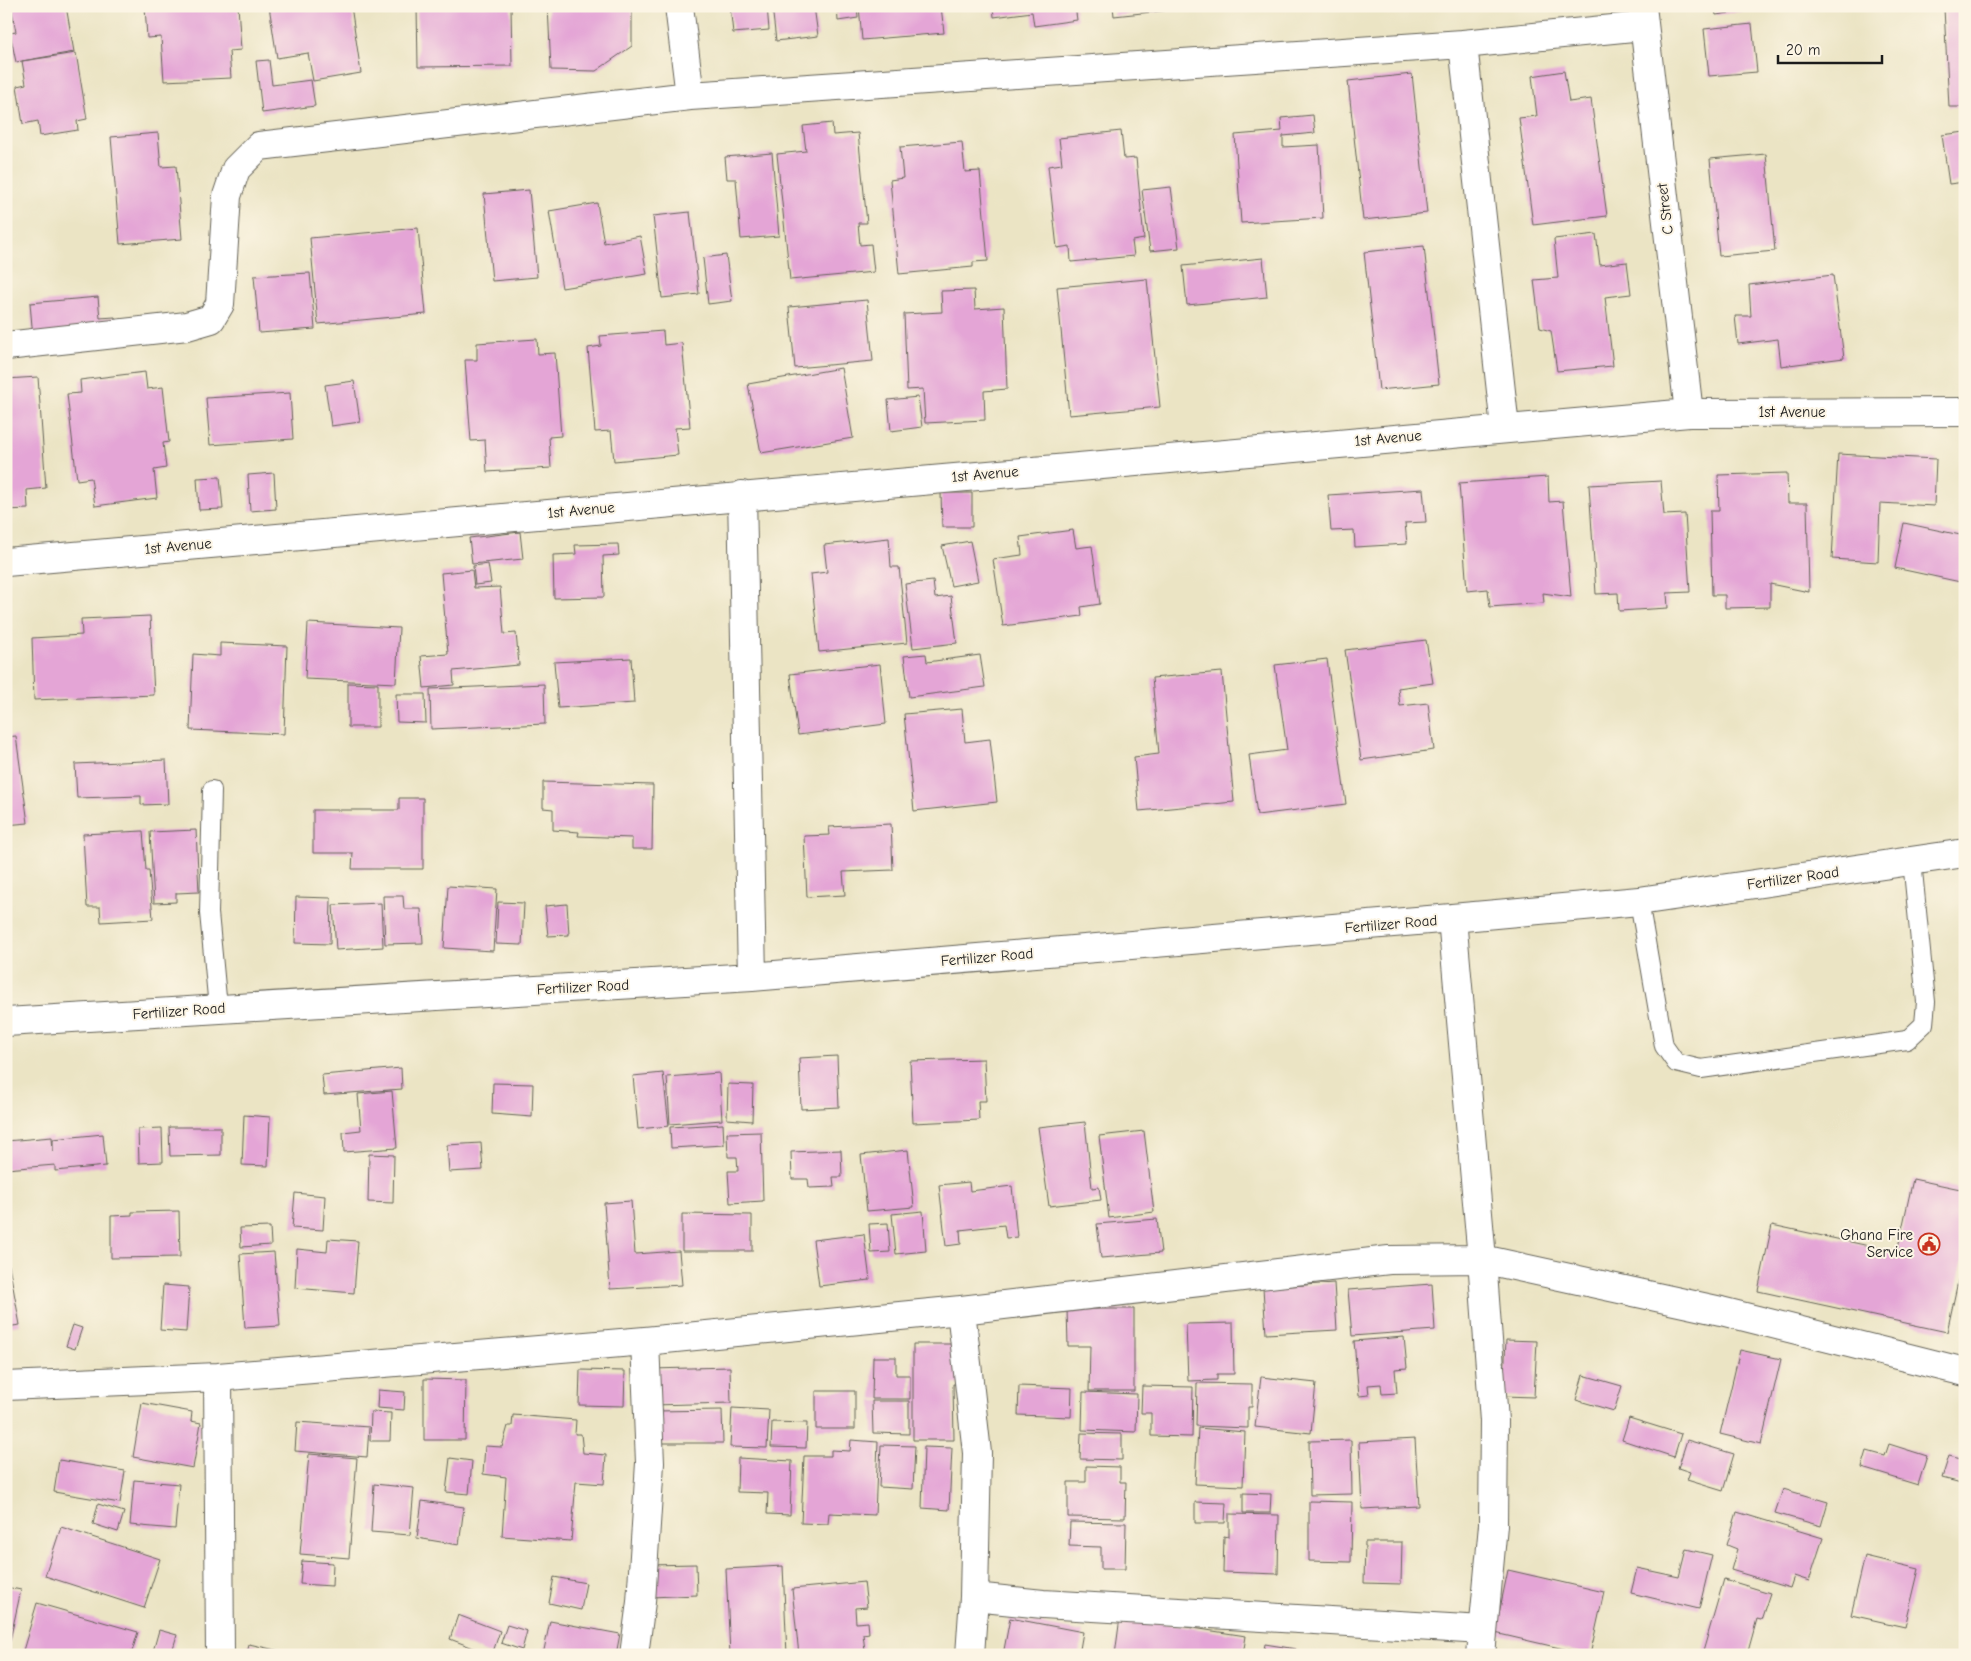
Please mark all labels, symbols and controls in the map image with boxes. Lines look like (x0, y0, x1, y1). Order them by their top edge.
scale bar (1778, 32, 1882, 64)
text: 20 m (1786, 41, 1820, 59)
street label: C Street (1653, 182, 1677, 236)
street label: 1st Avenue (1758, 403, 1826, 421)
street label: 1st Avenue (1354, 426, 1423, 450)
street label: 1st Avenue (951, 462, 1020, 486)
street label: 1st Avenue (547, 498, 616, 522)
street label: 1st Avenue (144, 534, 213, 558)
street label: Fertilizer Road (1746, 863, 1840, 893)
street label: Fertilizer Road (1344, 911, 1438, 937)
street label: Fertilizer Road (940, 944, 1034, 970)
street label: Fertilizer Road (536, 976, 630, 998)
street label: Fertilizer Road (132, 999, 226, 1023)
place label: Ghana Fire Service (1840, 1226, 1913, 1261)
public building icon: Ghana Fire Service (1917, 1232, 1941, 1256)

